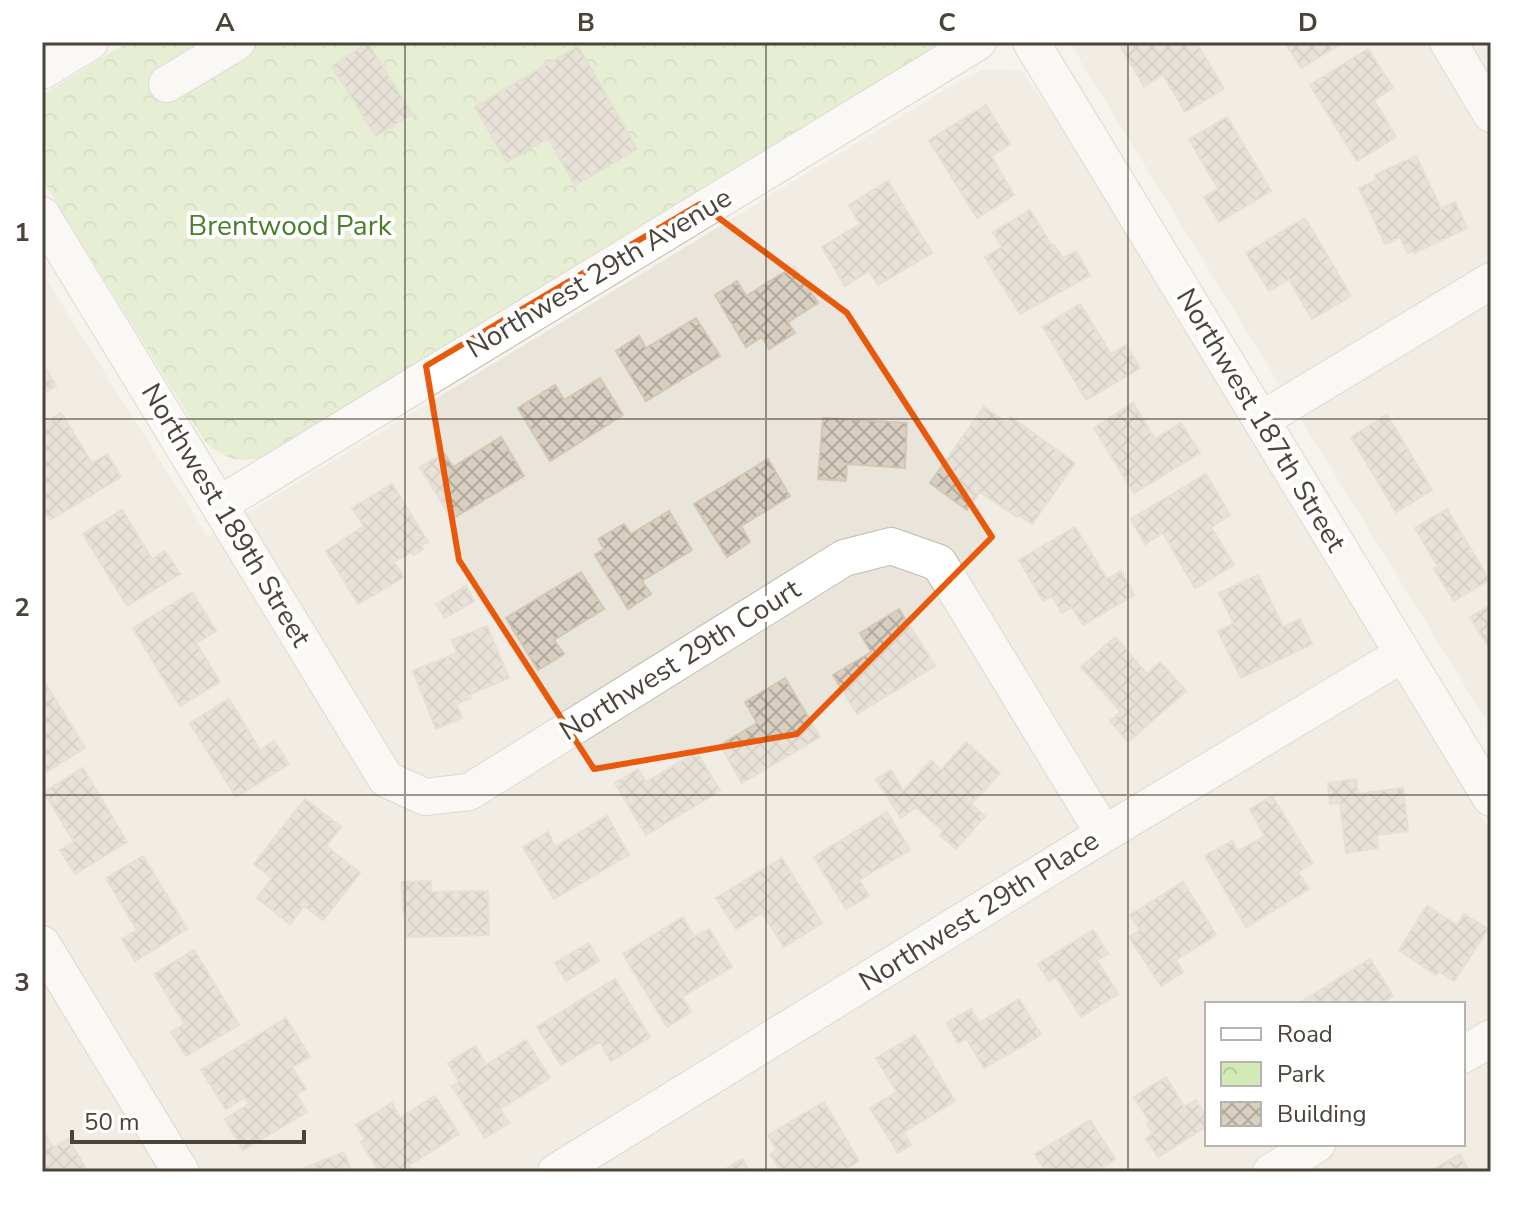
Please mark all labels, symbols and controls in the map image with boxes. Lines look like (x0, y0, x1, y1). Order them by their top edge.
text: A (215, 5, 235, 40)
text: B (577, 5, 595, 40)
text: C (938, 5, 956, 40)
text: D (1298, 5, 1318, 40)
street label: Northwest 29th Avenue (459, 179, 739, 367)
park label: Brentwood Park (188, 207, 393, 245)
text: 1 (14, 215, 30, 250)
street label: Northwest 187th Street (1167, 281, 1355, 559)
street label: Northwest 189th Street (132, 376, 320, 654)
street label: Northwest 29th Court (552, 570, 808, 750)
text: 2 (14, 590, 30, 625)
street label: Northwest 29th Place (852, 822, 1106, 1000)
text: 3 (14, 965, 30, 1000)
legend (1205, 1002, 1465, 1146)
text: Road (1277, 1018, 1333, 1050)
text: Park (1277, 1058, 1326, 1090)
scale bar (72, 1094, 304, 1144)
text: Building (1277, 1098, 1367, 1130)
text: 50 m (84, 1106, 140, 1138)

